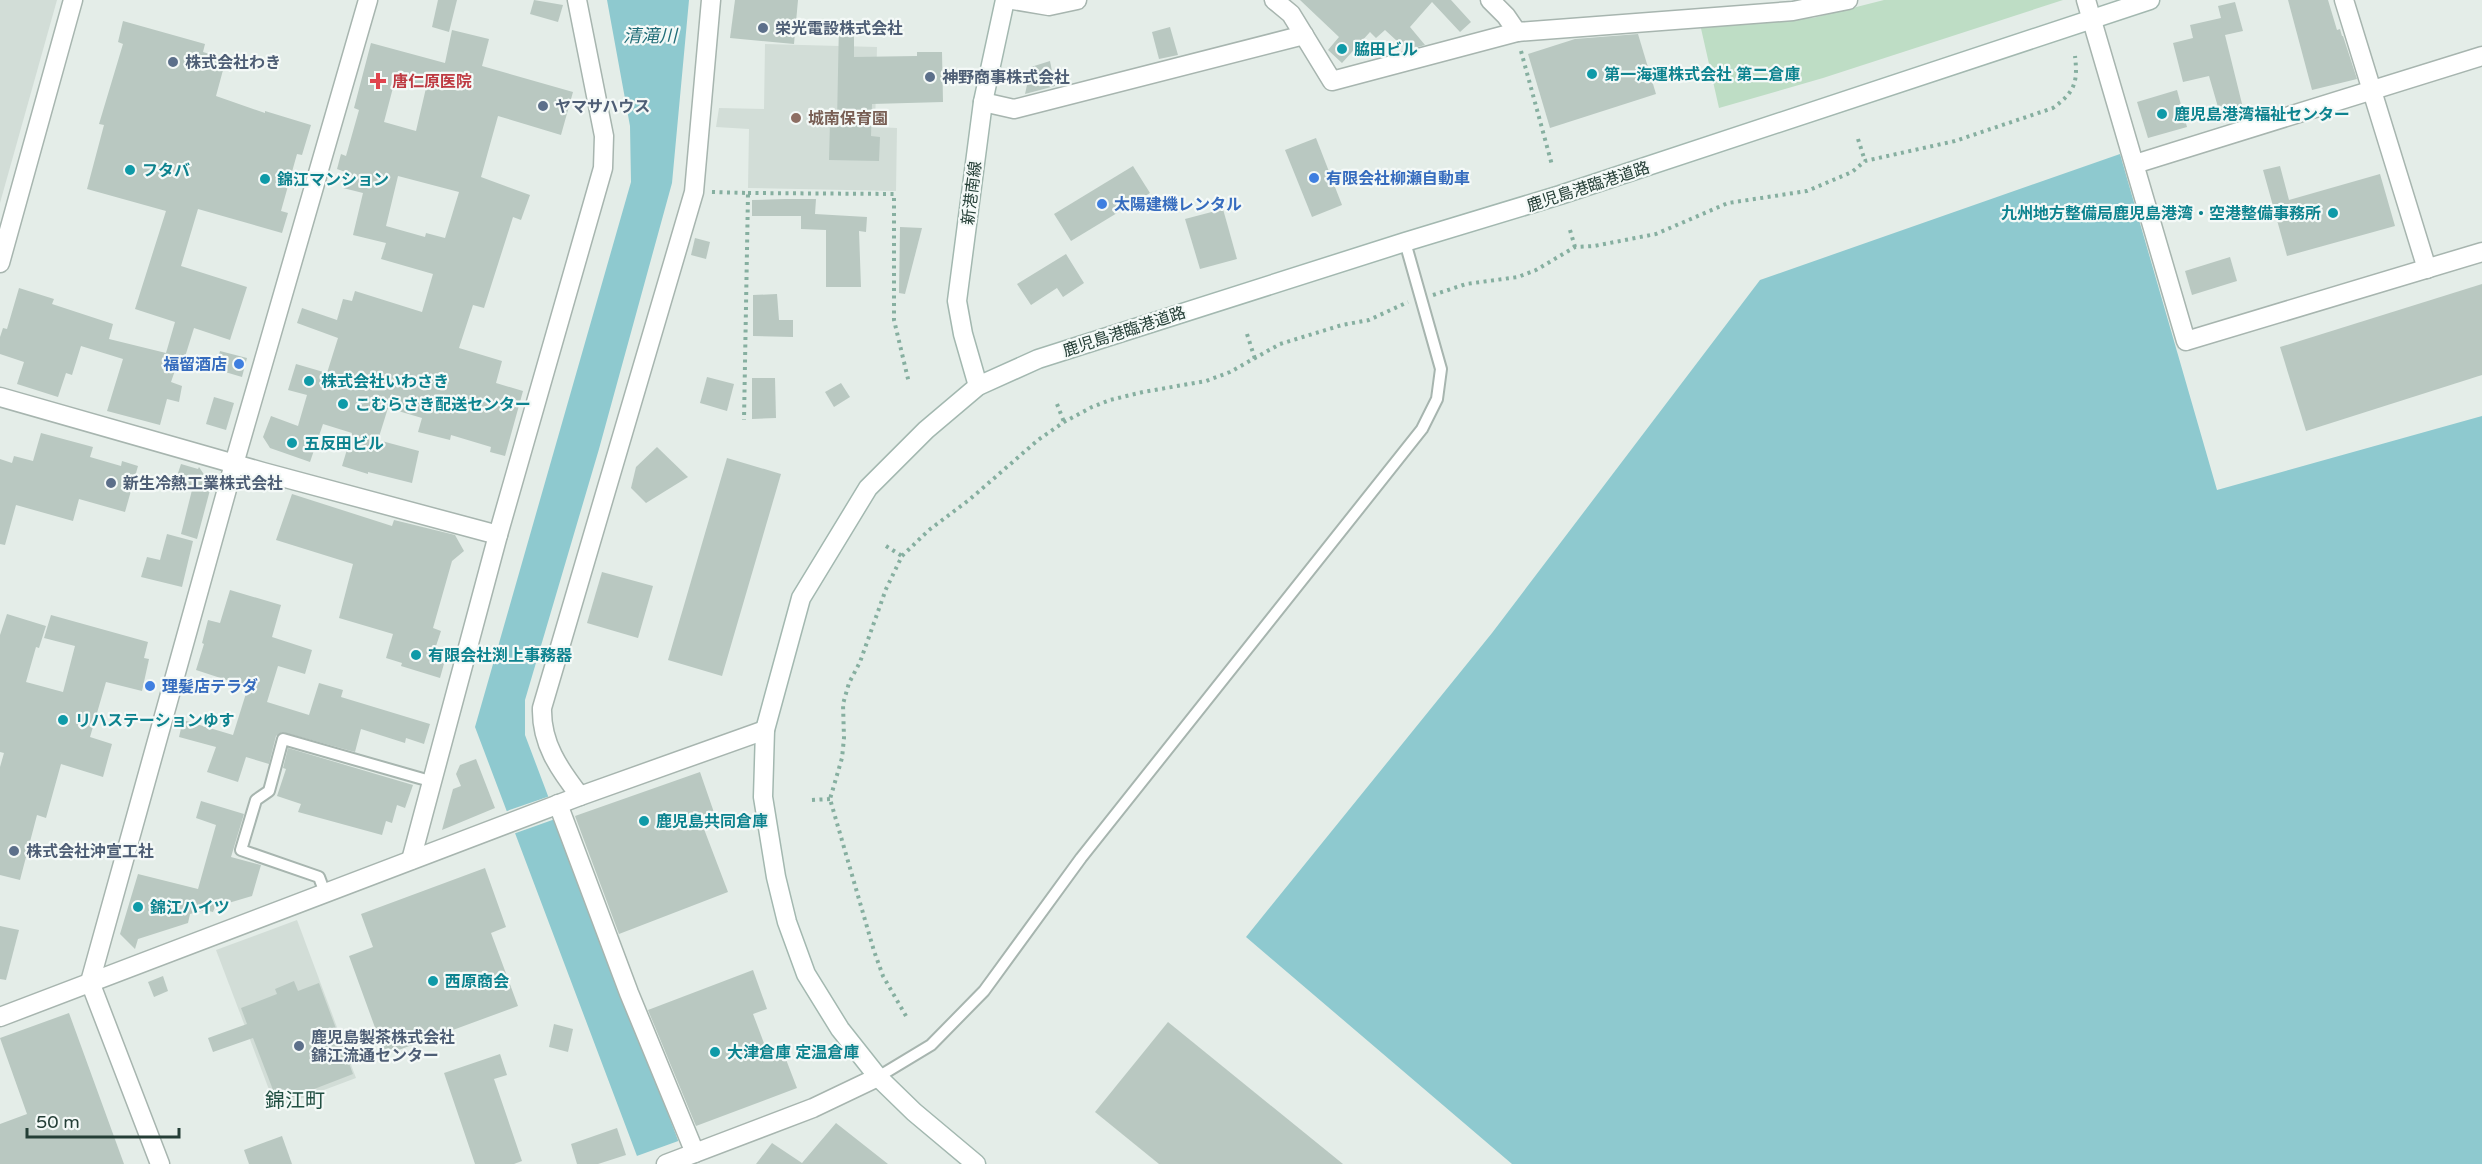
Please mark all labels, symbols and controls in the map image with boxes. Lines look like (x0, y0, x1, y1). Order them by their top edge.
place label: 栄光電設株式会社 (775, 19, 903, 39)
marker: 栄光電設株式会社 (756, 21, 770, 35)
water label: 清滝川 (623, 25, 679, 47)
place label: 脇田ビル (1354, 40, 1418, 60)
marker: 脇田ビル (1335, 42, 1349, 56)
place label: 株式会社わき (185, 53, 281, 73)
marker: 株式会社わき (166, 55, 180, 69)
place label: 第一海運株式会社 第二倉庫 (1604, 65, 1800, 85)
marker: 第一海運株式会社 第二倉庫 (1585, 67, 1599, 81)
place label: 神野商事株式会社 (942, 68, 1070, 88)
marker: 神野商事株式会社 (923, 70, 937, 84)
marker: 唐仁原医院 (369, 72, 387, 90)
place label: 唐仁原医院 (392, 72, 472, 92)
place label: ヤマサハウス (555, 97, 650, 117)
marker: ヤマサハウス (536, 99, 550, 113)
place label: 鹿児島港湾福祉センター (2174, 105, 2350, 125)
marker: 鹿児島港湾福祉センター (2155, 107, 2169, 121)
place label: 城南保育園 (808, 109, 888, 129)
marker: 城南保育園 (789, 111, 803, 125)
street label: 鹿児島港臨港道路 (1524, 158, 1652, 216)
street label: 新港南線 (958, 160, 986, 226)
place label: フタバ (142, 161, 190, 181)
marker: フタバ (123, 163, 137, 177)
place label: 有限会社柳瀬自動車 (1326, 169, 1470, 189)
place label: 錦江マンション (277, 170, 389, 190)
marker: 有限会社柳瀬自動車 (1307, 171, 1321, 185)
marker: 錦江マンション (258, 172, 272, 186)
place label: 太陽建機レンタル (1114, 195, 1242, 215)
marker: 太陽建機レンタル (1095, 197, 1109, 211)
place label: 九州地方整備局鹿児島港湾・空港整備事務所 (2001, 204, 2321, 224)
marker: 九州地方整備局鹿児島港湾・空港整備事務所 (2326, 206, 2340, 220)
street label: 鹿児島港臨港道路 (1060, 303, 1188, 361)
place label: 福留酒店 (163, 355, 227, 375)
marker: 福留酒店 (232, 357, 246, 371)
place label: 株式会社いわさき (321, 372, 449, 392)
marker: 株式会社いわさき (302, 374, 316, 388)
place label: こむらさき配送センター (355, 395, 531, 415)
marker: こむらさき配送センター (336, 397, 350, 411)
place label: 五反田ビル (304, 434, 384, 454)
marker: 五反田ビル (285, 436, 299, 450)
place label: 新生冷熱工業株式会社 (123, 474, 283, 494)
marker: 新生冷熱工業株式会社 (104, 476, 118, 490)
place label: 有限会社渕上事務器 (428, 646, 573, 666)
marker: 有限会社渕上事務器 (409, 648, 423, 662)
place label: 理髪店テラダ (162, 677, 258, 697)
marker: 理髪店テラダ (143, 679, 157, 693)
place label: リハステーションゆす (75, 711, 235, 731)
marker: リハステーションゆす (56, 713, 70, 727)
place label: 鹿児島共同倉庫 (656, 812, 768, 832)
marker: 鹿児島共同倉庫 (637, 814, 651, 828)
place label: 株式会社沖宣工社 (26, 842, 154, 862)
marker: 株式会社沖宣工社 (7, 844, 21, 858)
place label: 錦江ハイツ (150, 898, 230, 918)
marker: 錦江ハイツ (131, 900, 145, 914)
place label: 西原商会 (445, 972, 509, 992)
marker: 西原商会 (426, 974, 440, 988)
place label: 鹿児島製茶株式会社 錦江流通センター (311, 1028, 455, 1066)
marker: 鹿児島製茶株式会社 錦江流通センター (292, 1039, 306, 1053)
place label: 大津倉庫 定温倉庫 (727, 1043, 859, 1063)
marker: 大津倉庫 定温倉庫 (708, 1045, 722, 1059)
district label: 錦江町 (265, 1089, 325, 1113)
scale bar (27, 1101, 178, 1139)
text: 50 m (36, 1111, 80, 1133)

